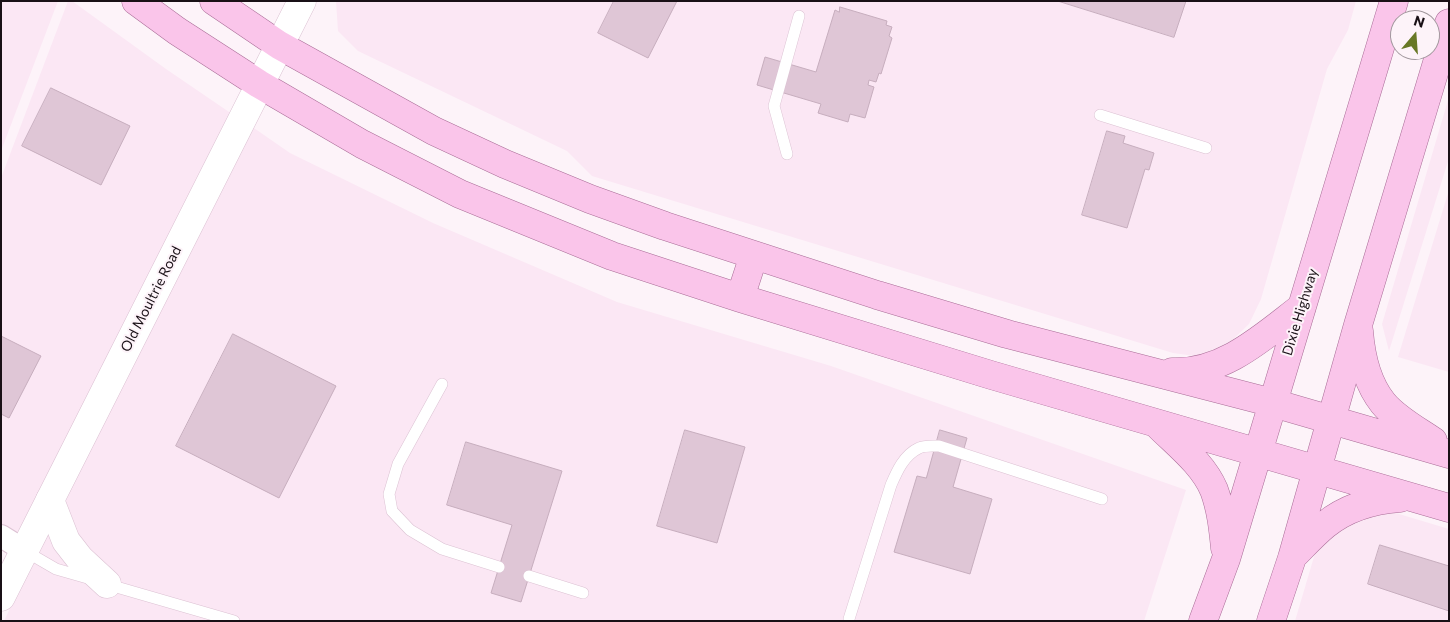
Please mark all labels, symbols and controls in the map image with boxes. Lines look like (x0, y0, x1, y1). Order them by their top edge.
north arrow (1390, 10, 1440, 60)
text: N (1412, 12, 1427, 31)
street label: Old Moultrie Road (117, 243, 185, 355)
street label: Dixie Highway (1279, 266, 1321, 358)

